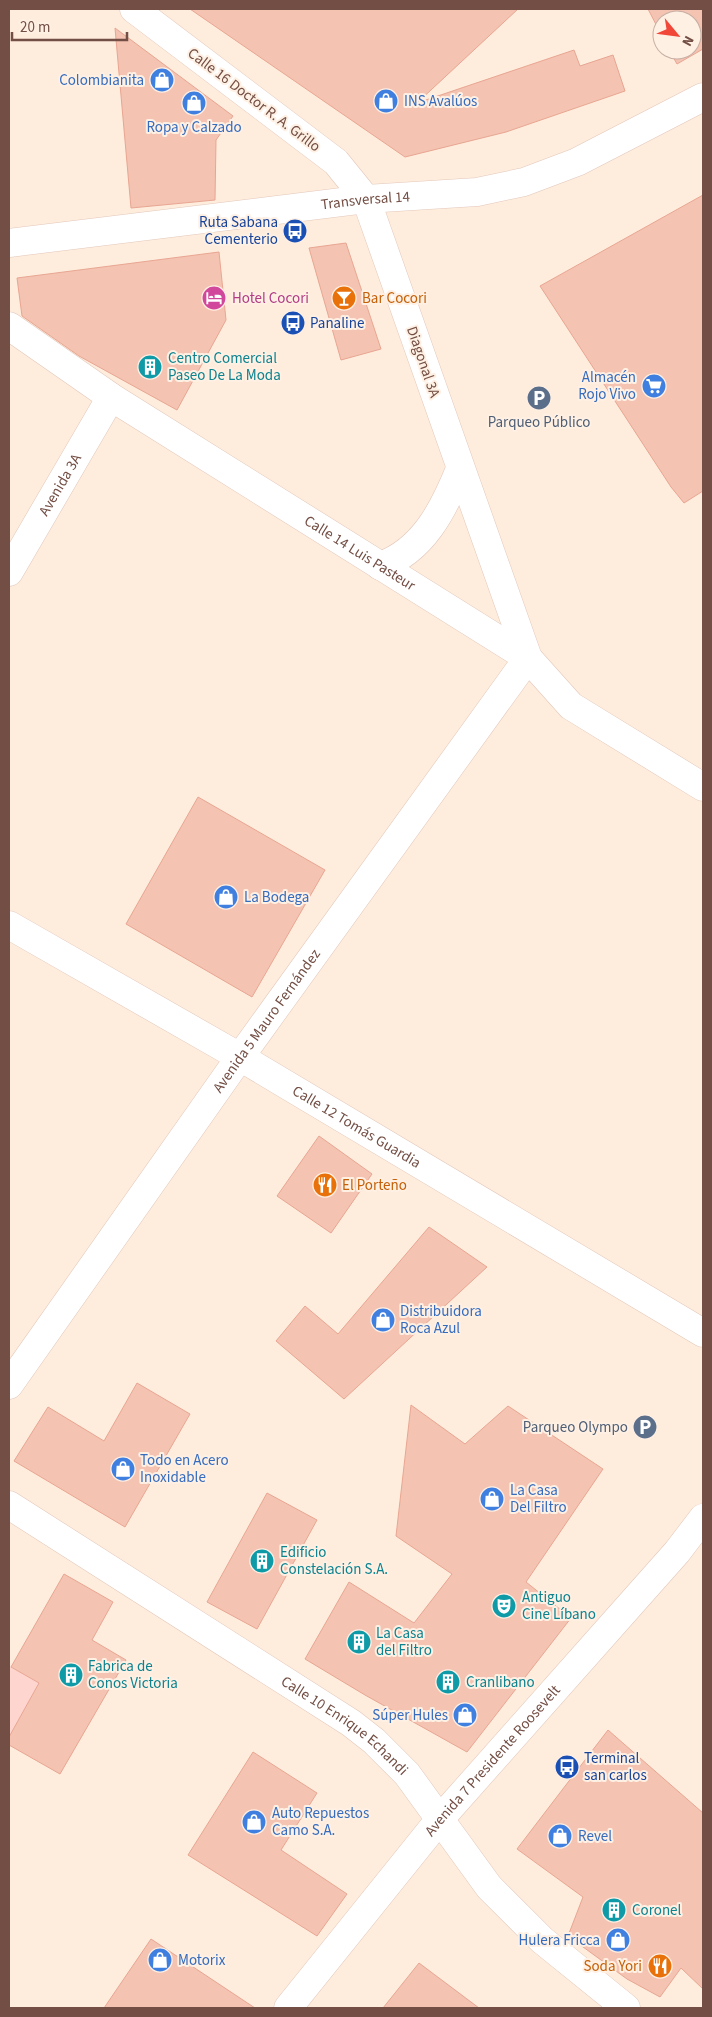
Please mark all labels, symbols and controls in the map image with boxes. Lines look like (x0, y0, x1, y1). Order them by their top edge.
scale bar (12, 10, 128, 42)
north arrow (652, 10, 702, 60)
text: 20 m (20, 17, 50, 38)
text: N (676, 32, 698, 50)
street label: Calle 16 Doctor R. A. Grillo (183, 43, 325, 157)
shop icon: Colombianita (149, 67, 175, 93)
place label: Colombianita (59, 70, 144, 91)
shop icon: INS Avalúos (373, 88, 399, 114)
shop icon: Ropa y Calzado (181, 90, 207, 116)
place label: INS Avalúos (404, 91, 477, 112)
place label: Ropa y Calzado (146, 117, 242, 138)
street label: Transversal 14 (320, 186, 411, 215)
place label: Ruta Sabana Cementerio (199, 212, 278, 250)
bus stop icon: Ruta Sabana Cementerio (282, 218, 308, 244)
hotel icon: Hotel Cocori (201, 285, 227, 311)
bar icon: Bar Cocori (331, 285, 357, 311)
place label: Hotel Cocori (232, 288, 309, 309)
place label: Bar Cocori (362, 288, 427, 309)
bus stop icon: Panaline (280, 310, 306, 336)
place label: Panaline (310, 313, 364, 334)
street label: Diagonal 3A (401, 324, 445, 401)
place label: Centro Comercial Paseo De La Moda (168, 348, 281, 386)
building icon: Centro Comercial Paseo De La Moda (137, 354, 163, 380)
place label: Almacén Rojo Vivo (578, 367, 636, 405)
supermarket icon: Almacén Rojo Vivo (641, 373, 667, 399)
parking icon: Parqueo Público (526, 385, 552, 411)
place label: Parqueo Público (488, 412, 590, 433)
street label: Avenida 3A (33, 449, 87, 520)
street label: Calle 14 Luis Pasteur (300, 510, 420, 596)
shop icon: La Bodega (213, 884, 239, 910)
place label: La Bodega (244, 887, 309, 908)
street label: Avenida 5 Mauro Fernández (208, 945, 325, 1097)
street label: Calle 12 Tomás Guardia (289, 1080, 425, 1173)
restaurant icon: El Porteño (312, 1172, 338, 1198)
place label: El Porteño (342, 1175, 407, 1196)
place label: Distribuidora Roca Azul (400, 1301, 482, 1339)
shop icon: Distribuidora Roca Azul (370, 1307, 396, 1333)
parking icon: Parqueo Olympo (632, 1414, 658, 1440)
place label: Parqueo Olympo (523, 1417, 628, 1438)
place label: Todo en Acero Inoxidable (140, 1450, 229, 1488)
shop icon: Todo en Acero Inoxidable (110, 1456, 136, 1482)
place label: La Casa Del Filtro (510, 1480, 567, 1518)
shop icon: La Casa Del Filtro (479, 1486, 505, 1512)
place label: Edificio Constelación S.A. (280, 1542, 388, 1580)
building icon: Edificio Constelación S.A. (249, 1548, 275, 1574)
place label: Antiguo Cine Líbano (522, 1587, 596, 1625)
theatre icon: Antiguo Cine Líbano (491, 1593, 517, 1619)
place label: La Casa del Filtro (376, 1623, 432, 1661)
building icon: La Casa del Filtro (346, 1629, 372, 1655)
place label: Fabrica de Conos Victoria (88, 1656, 178, 1694)
building icon: Fabrica de Conos Victoria (58, 1662, 84, 1688)
building icon: Cranlibano (435, 1669, 461, 1695)
street label: Calle 10 Enrique Echandi (277, 1671, 413, 1780)
place label: Cranlibano (466, 1672, 535, 1693)
street label: Avenida 7 Presidente Roosevelt (420, 1680, 565, 1841)
shop icon: Súper Hules (452, 1702, 478, 1728)
place label: Súper Hules (372, 1705, 448, 1726)
place label: Terminal san carlos (584, 1748, 647, 1786)
bus stop icon: Terminal san carlos (554, 1754, 580, 1780)
place label: Auto Repuestos Camo S.A. (272, 1803, 369, 1841)
shop icon: Auto Repuestos Camo S.A. (241, 1809, 267, 1835)
shop icon: Revel (547, 1823, 573, 1849)
place label: Revel (578, 1826, 612, 1847)
building icon: Coronel (601, 1897, 627, 1923)
place label: Coronel (632, 1900, 682, 1921)
shop icon: Hulera Fricca (605, 1927, 631, 1953)
place label: Hulera Fricca (519, 1930, 600, 1951)
shop icon: Motorix (147, 1947, 173, 1973)
place label: Motorix (178, 1950, 226, 1971)
restaurant icon: Soda Yori (647, 1953, 673, 1979)
place label: Soda Yori (583, 1956, 642, 1977)

